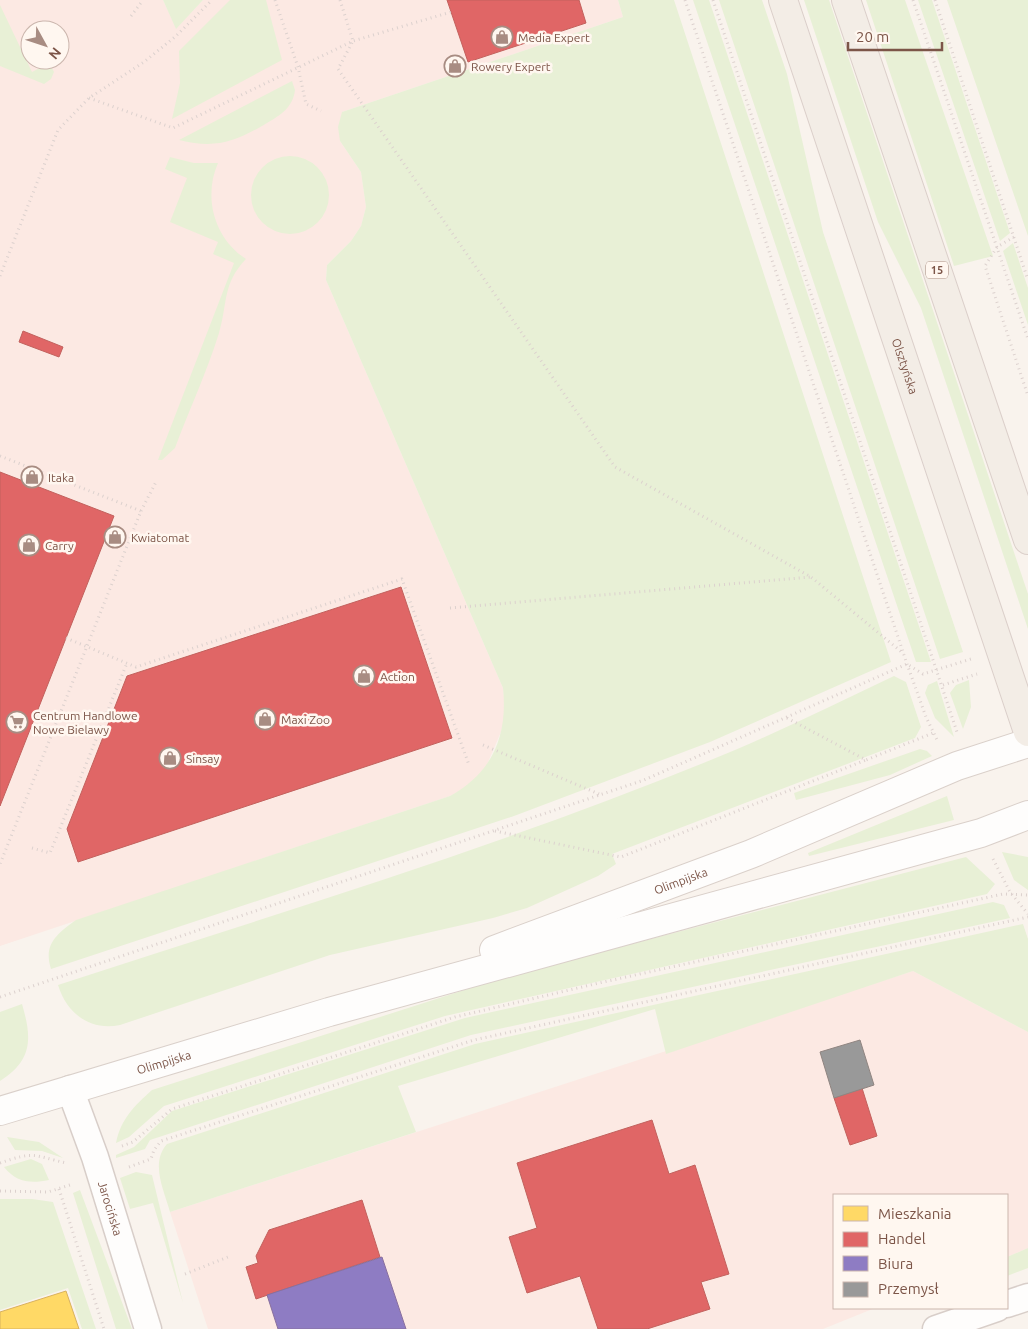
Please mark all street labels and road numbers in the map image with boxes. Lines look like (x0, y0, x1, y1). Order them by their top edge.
road number: 15 (926, 262, 948, 278)
street label: Olsztyńska (890, 336, 921, 396)
street label: Olimpijska (652, 864, 709, 896)
street label: Olimpijska (135, 1047, 192, 1076)
street label: Jarocińska (96, 1179, 125, 1237)

